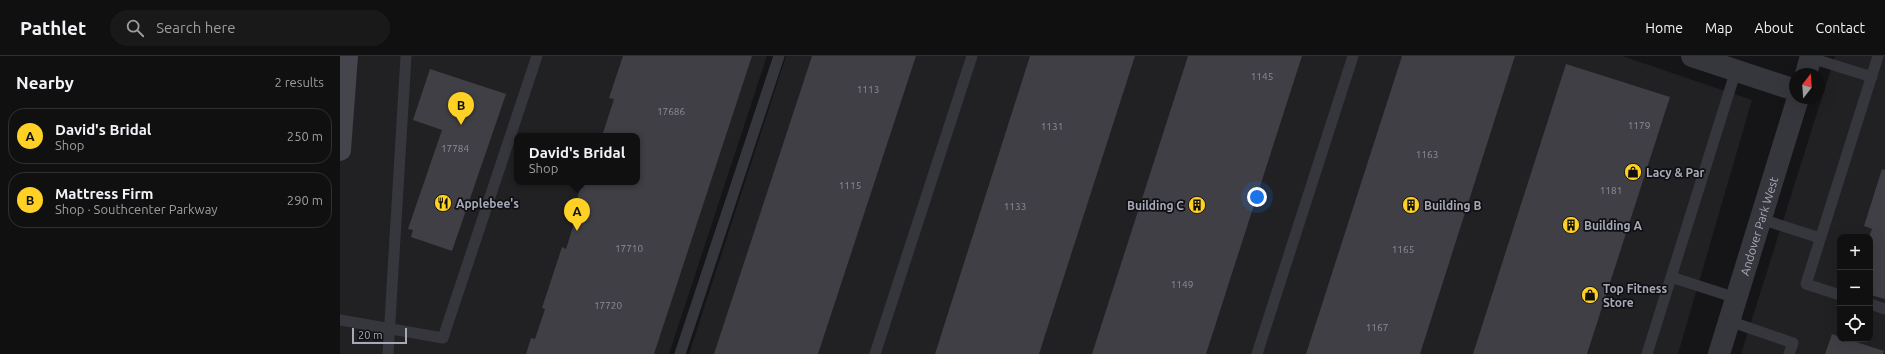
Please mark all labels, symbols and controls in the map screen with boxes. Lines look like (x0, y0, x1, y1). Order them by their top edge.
search box (110, 10, 390, 46)
text: Pathlet (20, 17, 86, 39)
icon: search (124, 17, 146, 39)
text: Search here (156, 19, 236, 36)
text: Home (1645, 20, 1683, 36)
text: Map (1705, 20, 1733, 36)
text: About (1755, 20, 1794, 36)
text: Contact (1816, 20, 1865, 36)
north arrow (1789, 68, 1825, 104)
house number: 1145 (1251, 71, 1273, 82)
text: Nearby (16, 73, 74, 92)
text: 2 results (274, 75, 324, 89)
house number: 1113 (857, 84, 879, 95)
pin: B (448, 92, 474, 125)
house number: 17686 (657, 106, 685, 117)
house number: 1179 (1628, 120, 1650, 131)
text: David's Bridal (55, 121, 151, 138)
house number: 1131 (1041, 121, 1063, 132)
text: A (25, 129, 35, 143)
text: 250 m (287, 129, 323, 143)
popup (514, 133, 640, 185)
text: Shop (55, 138, 84, 152)
house number: 17784 (441, 143, 469, 154)
text: David's Bridal (529, 144, 625, 161)
house number: 1163 (1416, 149, 1438, 160)
text: Shop (529, 161, 558, 175)
shop icon: Lacy & Par (1623, 162, 1643, 182)
place label: Lacy & Par (1646, 166, 1704, 179)
street label: Andover Park West (1737, 175, 1780, 277)
house number: 1115 (839, 180, 861, 191)
text: Mattress Firm (55, 185, 154, 202)
house number: 1181 (1600, 185, 1622, 196)
your location (1247, 187, 1267, 207)
text: B (26, 193, 34, 207)
text: 290 m (287, 193, 323, 207)
restaurant icon: Applebee's (433, 193, 453, 213)
building icon: Building C (1187, 195, 1207, 215)
building icon: Building B (1401, 195, 1421, 215)
place label: Applebee's (456, 197, 519, 210)
pin: A (564, 198, 590, 231)
place label: Building C (1127, 199, 1184, 212)
place label: Building B (1424, 199, 1481, 212)
house number: 1133 (1004, 201, 1026, 212)
text: Shop · Southcenter Parkway (55, 202, 218, 216)
building icon: Building A (1561, 215, 1581, 235)
place label: Building A (1584, 219, 1642, 232)
map controls (1837, 234, 1873, 342)
button: + (1837, 234, 1873, 270)
house number: 17710 (615, 243, 643, 254)
house number: 1165 (1392, 244, 1414, 255)
button: − (1837, 270, 1873, 306)
house number: 1149 (1171, 279, 1193, 290)
place label: Top Fitness Store (1603, 282, 1667, 309)
shop icon: Top Fitness Store (1580, 285, 1600, 305)
house number: 17720 (594, 300, 622, 311)
button: locate (1837, 306, 1873, 342)
house number: 1167 (1366, 322, 1388, 333)
scale bar (352, 326, 407, 345)
text: 20 m (358, 329, 382, 341)

